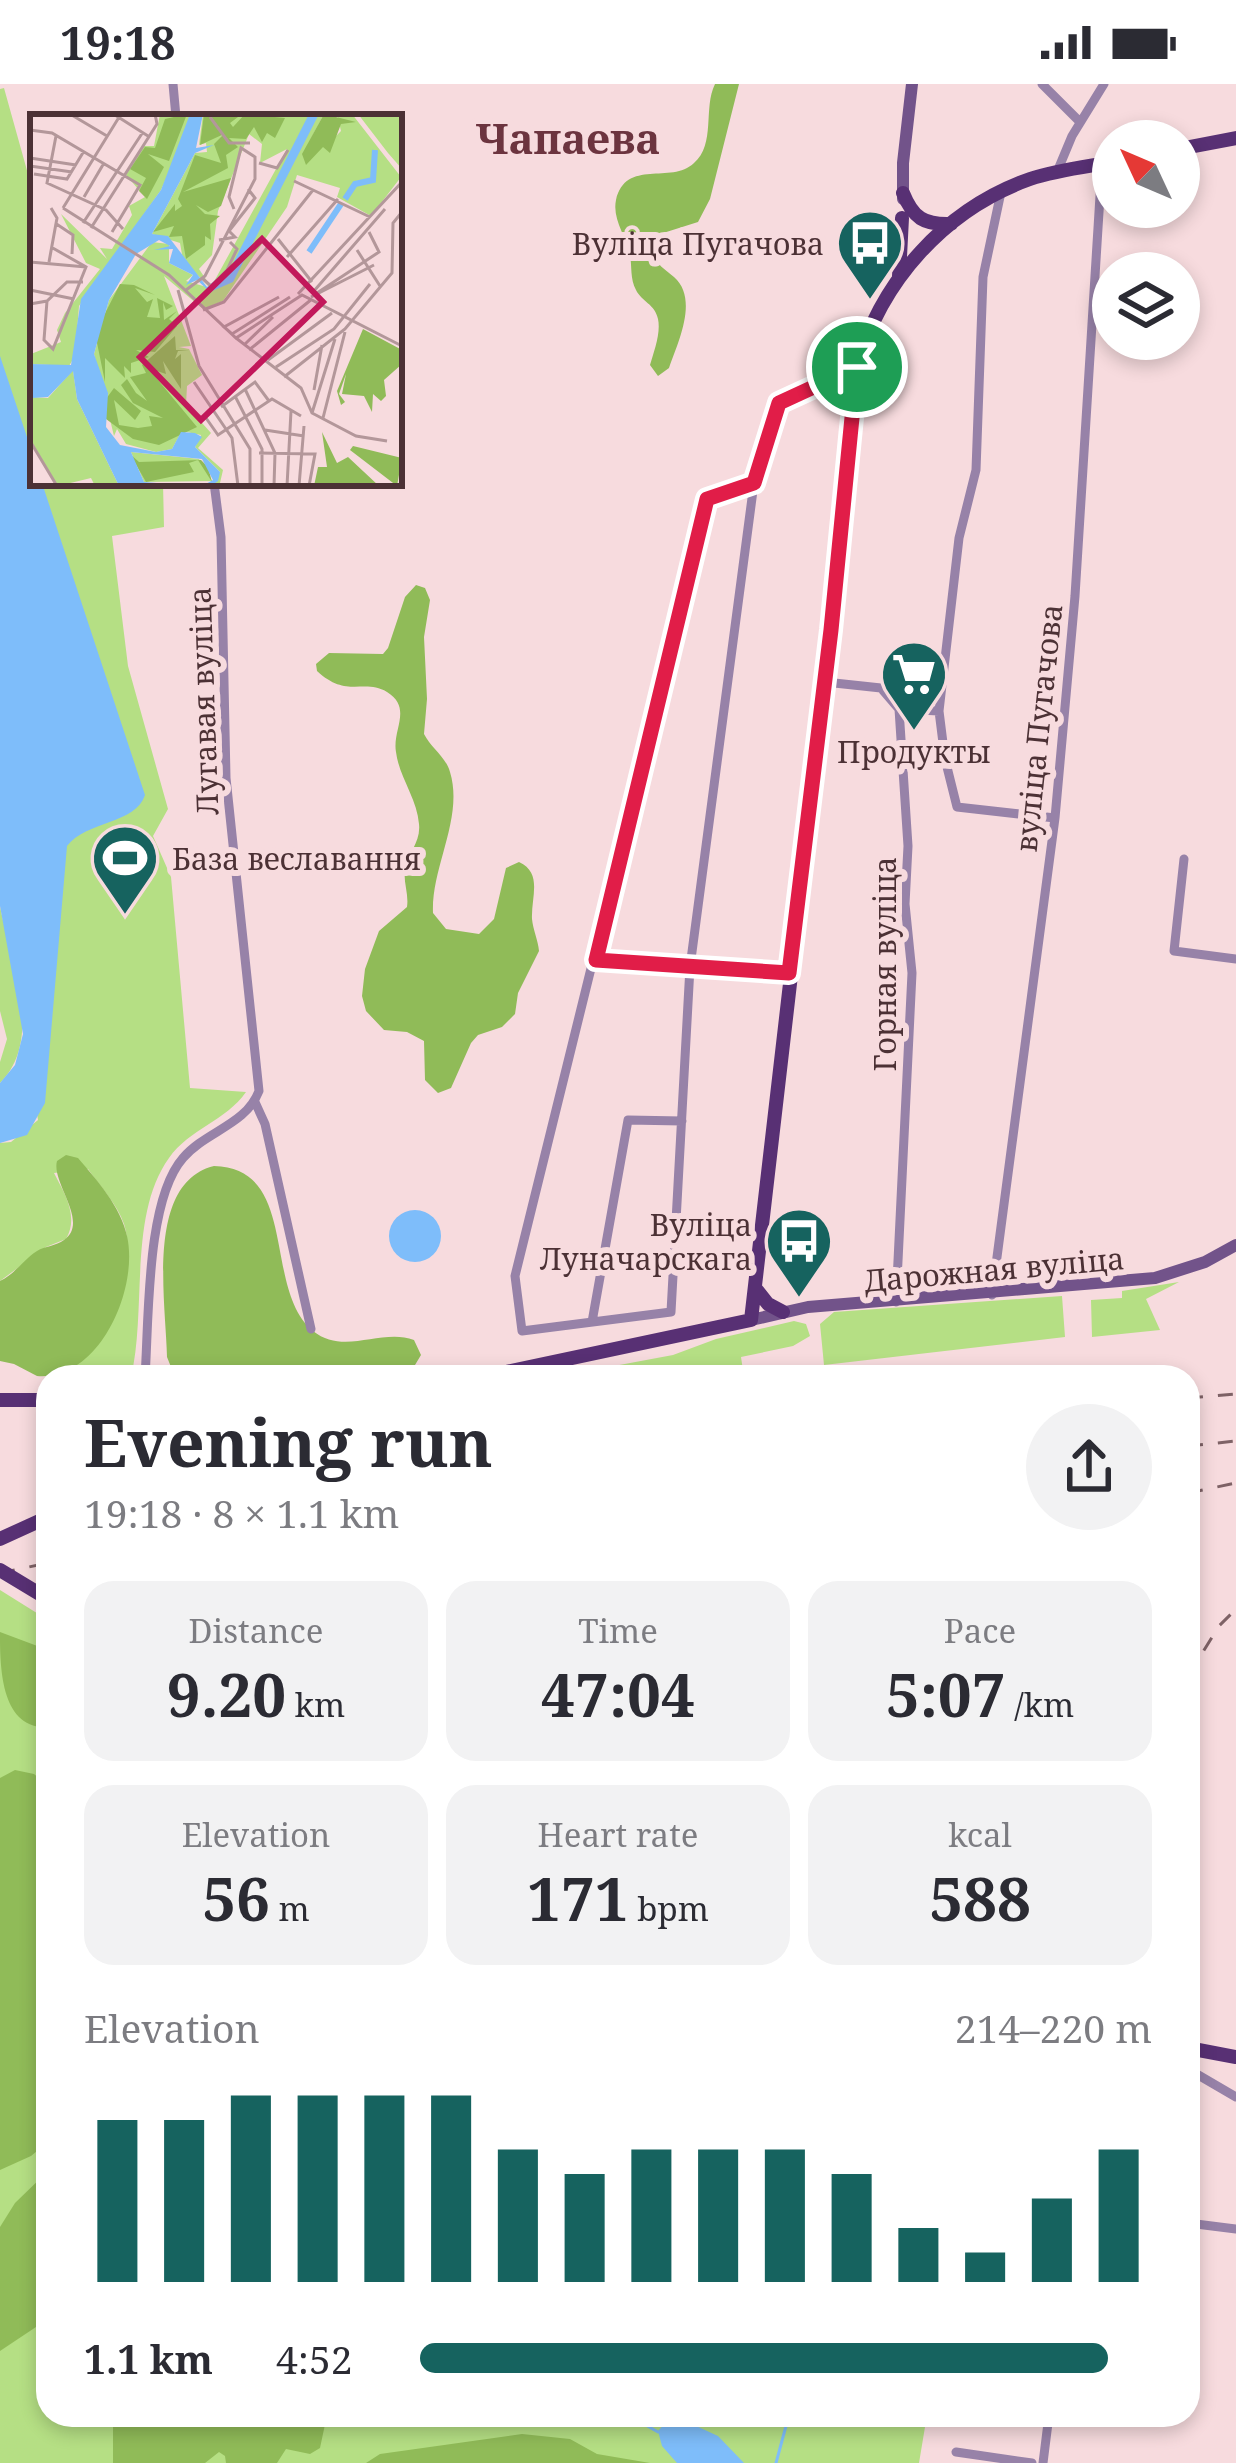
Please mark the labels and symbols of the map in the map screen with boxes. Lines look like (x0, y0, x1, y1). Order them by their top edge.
district label: Чапаева (476, 109, 660, 166)
inset map (30, 114, 402, 486)
north arrow (1092, 120, 1200, 228)
bus stop icon: Вуліца Пугачова (835, 208, 905, 302)
place label: Вуліца Пугачова (572, 223, 824, 264)
pin (806, 316, 908, 418)
street label: Лугавая вуліца (179, 586, 227, 816)
street label: вуліца Пугачова (1005, 602, 1071, 854)
supermarket icon: Продукты (879, 639, 949, 733)
place label: Продукты (837, 731, 991, 772)
sports icon: База веславання (90, 823, 160, 917)
place label: База веславання (172, 838, 421, 879)
street label: Горная вуліца (864, 857, 905, 1071)
place label: Вуліца Луначарскага (540, 1204, 752, 1279)
bus stop icon: Вуліца Луначарскага (764, 1206, 834, 1300)
street label: Дарожная вуліца (862, 1237, 1126, 1301)

